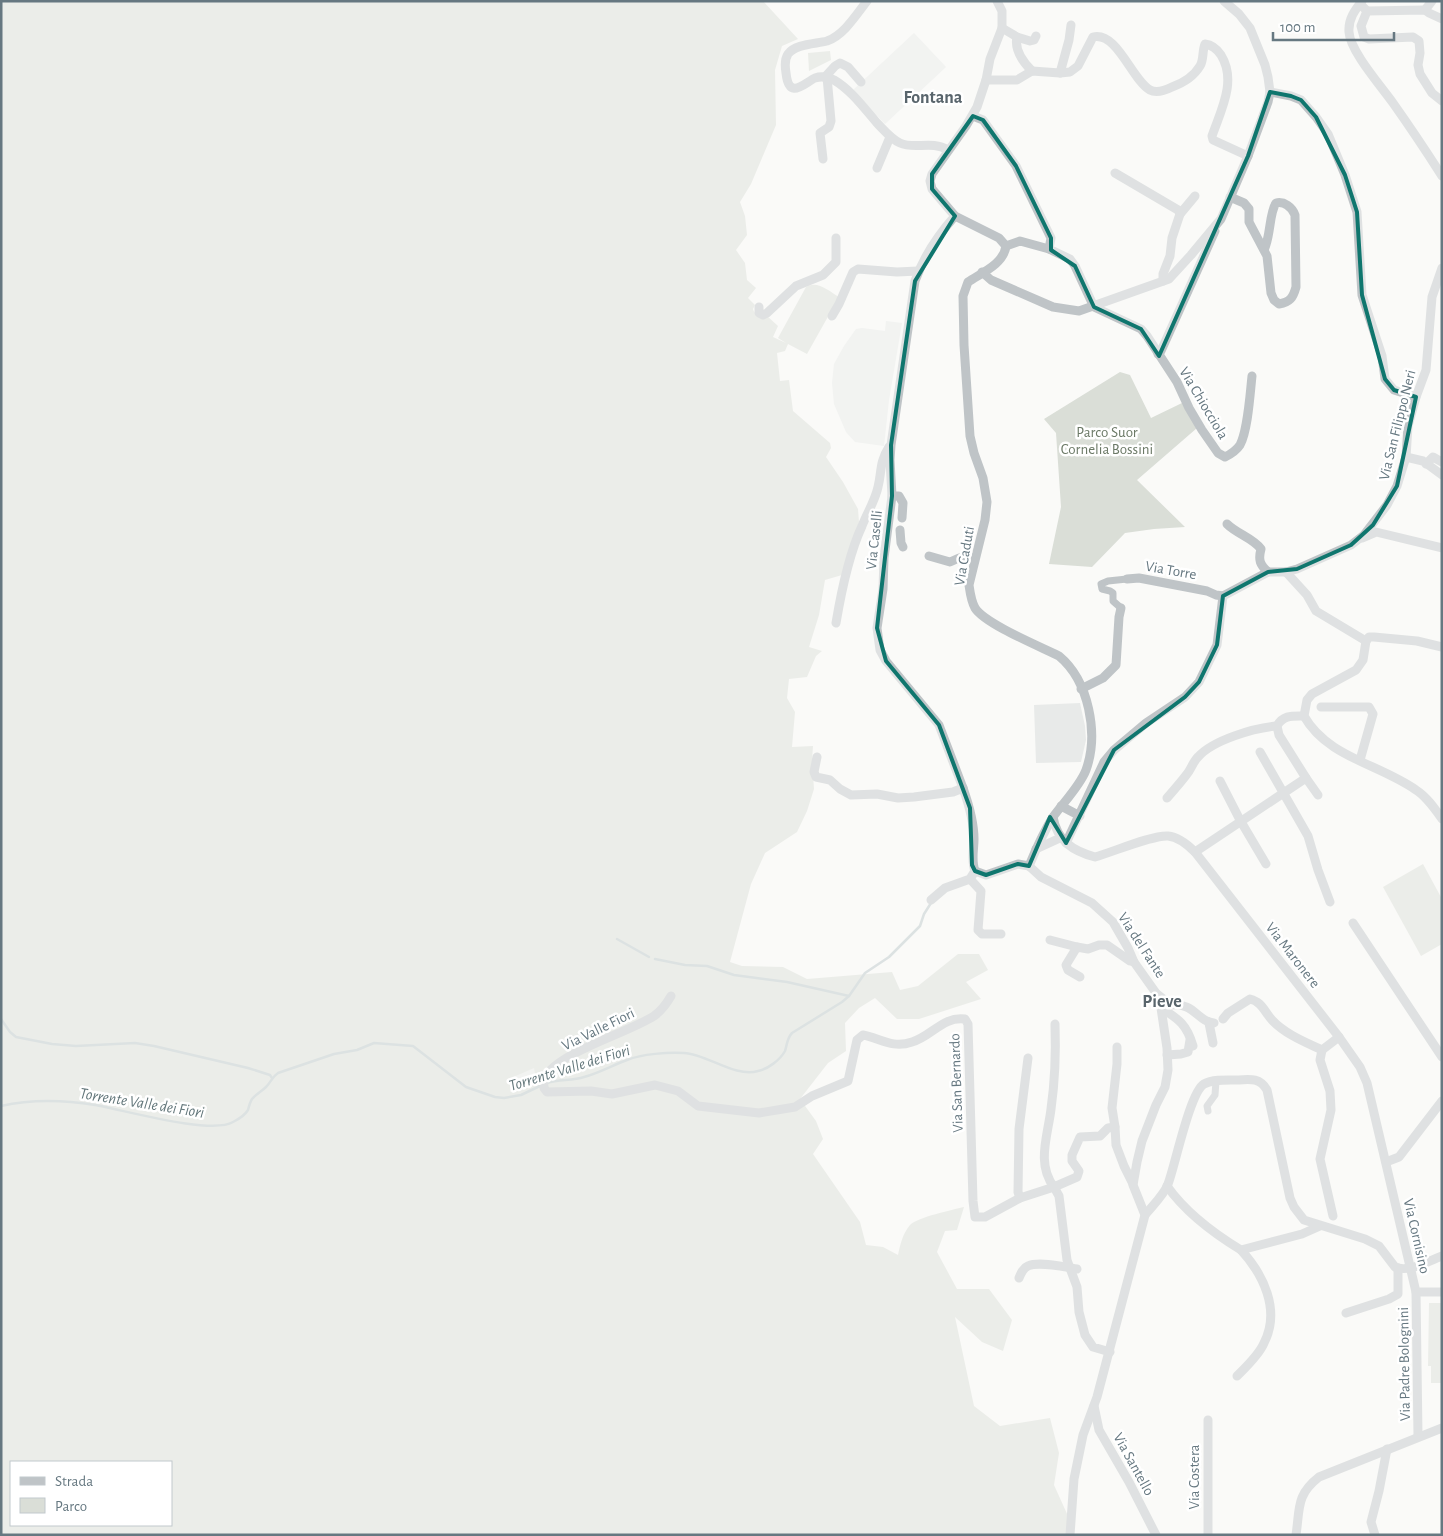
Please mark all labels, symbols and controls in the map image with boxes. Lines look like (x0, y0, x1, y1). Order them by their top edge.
scale bar (1273, 10, 1394, 42)
text: 100 m (1280, 20, 1315, 35)
district label: Fontana (904, 89, 963, 107)
street label: Via Chiocciola (1176, 365, 1231, 442)
street label: Via San Filippo Neri (1377, 368, 1418, 482)
park label: Parco Suor Cornelia Bossini (1061, 425, 1153, 457)
street label: Via Caselli (864, 510, 885, 571)
street label: Via Caduti (952, 525, 977, 587)
street label: Via Torre (1144, 559, 1198, 582)
street label: Via del Fante (1115, 910, 1168, 981)
street label: Via Maronere (1263, 920, 1323, 991)
district label: Pieve (1142, 993, 1182, 1011)
street label: Via Valle Fiori (560, 1005, 637, 1053)
street label: Via San Bernardo (947, 1033, 966, 1133)
water label: Torrente Valle dei Fiori (507, 1042, 632, 1094)
water label: Torrente Valle dei Fiori (78, 1085, 206, 1121)
street label: Via Cornisino (1401, 1197, 1432, 1275)
street label: Via Padre Bolognini (1396, 1307, 1413, 1421)
street label: Via Santello (1110, 1430, 1157, 1498)
street label: Via Costera (1187, 1444, 1202, 1510)
legend (10, 1461, 172, 1526)
text: Strada (55, 1474, 93, 1489)
text: Parco (55, 1499, 87, 1514)

